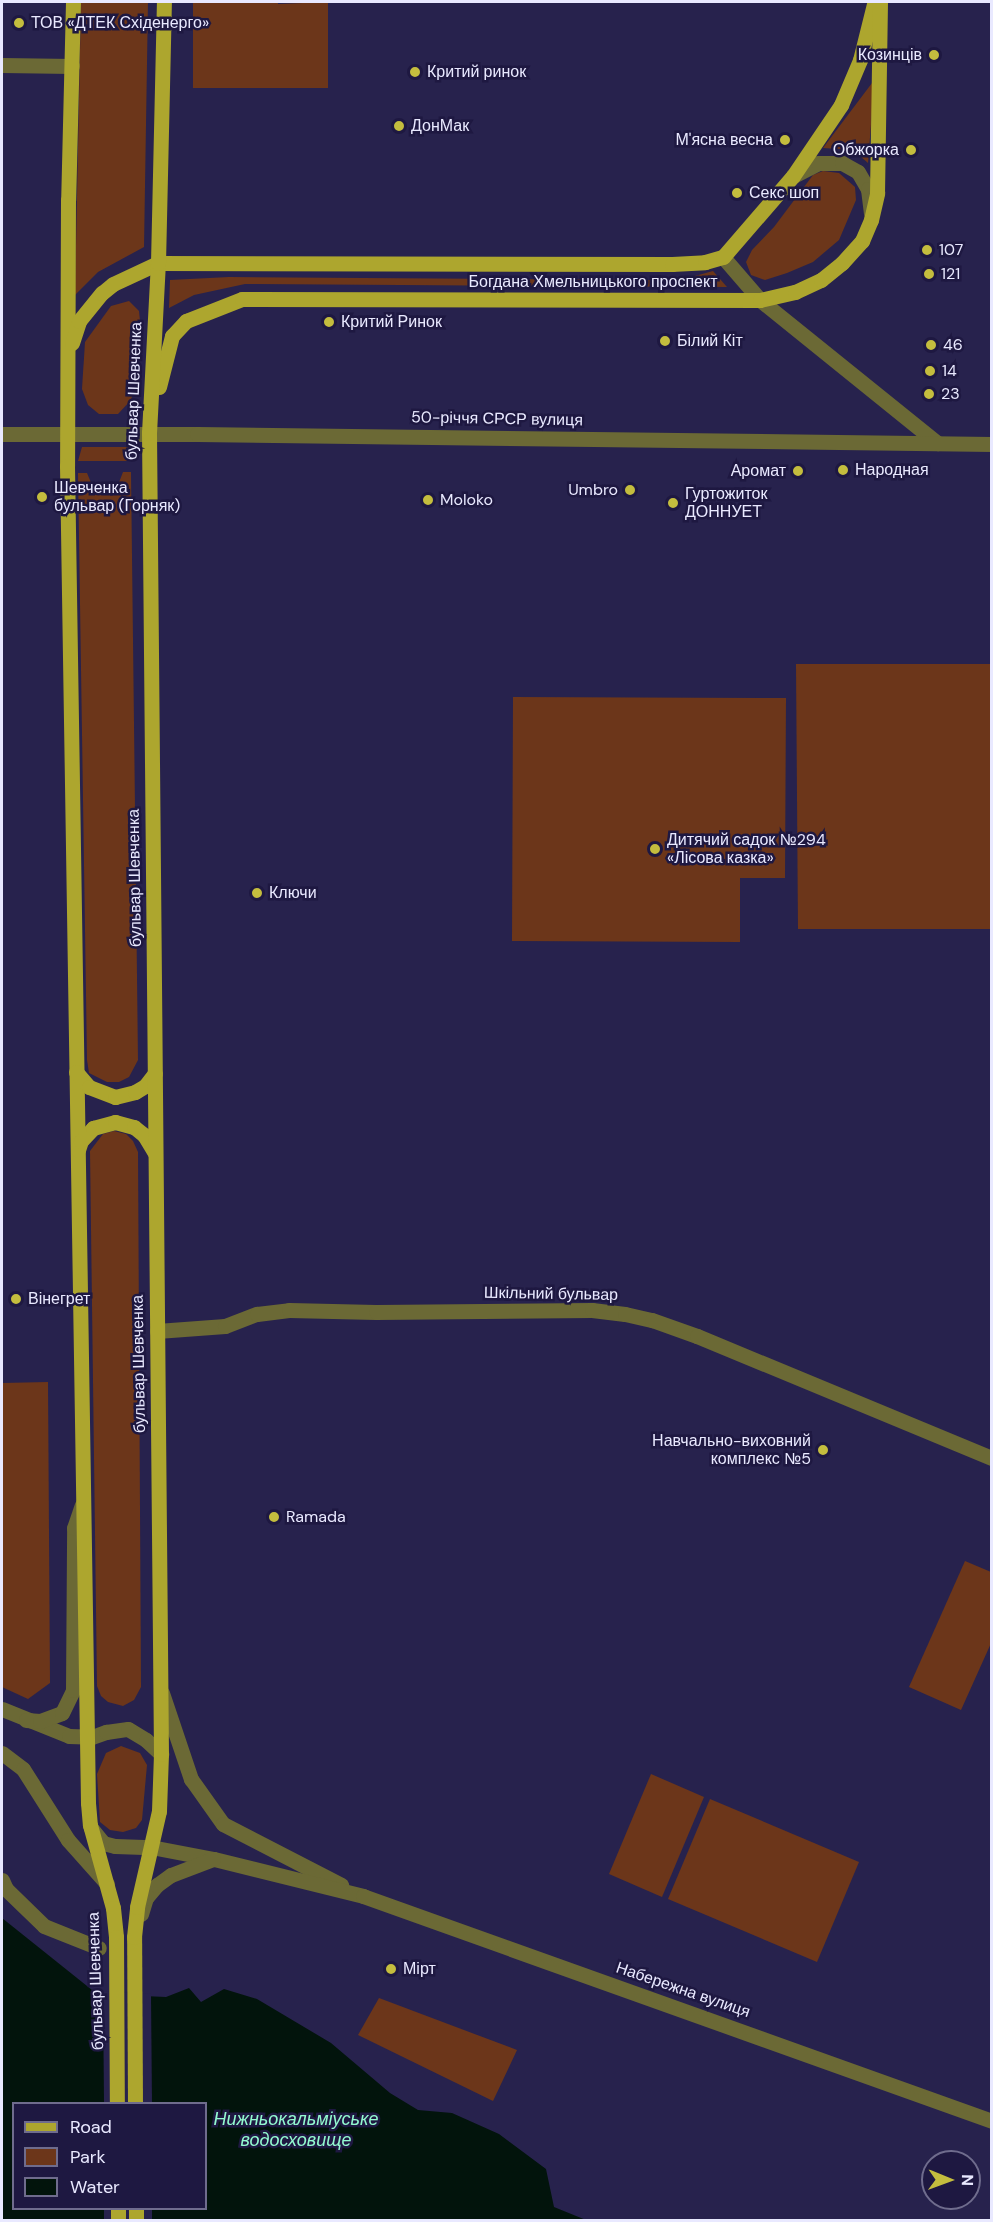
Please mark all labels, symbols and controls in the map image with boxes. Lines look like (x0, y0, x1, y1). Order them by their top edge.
place label: ТОВ «ДТЕК Східенерго» (31, 13, 209, 33)
marker: ТОВ «ДТЕК Східенерго» (12, 16, 26, 30)
place label: Козинців (858, 45, 922, 65)
marker: Козинців (927, 48, 941, 62)
place label: Критий ринок (427, 62, 526, 82)
marker: Критий ринок (408, 65, 422, 79)
place label: ДонМак (411, 116, 469, 136)
marker: ДонМак (392, 119, 406, 133)
place label: М'ясна весна (676, 130, 773, 150)
marker: М'ясна весна (778, 133, 792, 147)
place label: Обжорка (833, 140, 899, 160)
marker: Обжорка (904, 143, 918, 157)
place label: Секс шоп (749, 183, 819, 203)
marker: Секс шоп (730, 186, 744, 200)
place label: 107 (939, 240, 963, 260)
marker: 107 (920, 243, 934, 257)
place label: 121 (941, 264, 960, 284)
marker: 121 (922, 267, 936, 281)
street label: Богдана Хмельницького проспект (469, 272, 717, 292)
place label: Критий Ринок (341, 312, 442, 332)
marker: Критий Ринок (322, 315, 336, 329)
street label: бульвар Шевченка (122, 322, 146, 460)
place label: Білий Кіт (677, 331, 743, 351)
marker: Білий Кіт (658, 334, 672, 348)
place label: 46 (943, 335, 963, 355)
marker: 46 (924, 338, 938, 352)
place label: 14 (942, 361, 957, 381)
marker: 14 (923, 364, 937, 378)
place label: 23 (941, 384, 960, 404)
marker: 23 (922, 387, 936, 401)
street label: 50-річчя СРСР вулиця (411, 408, 583, 430)
place label: Народная (855, 460, 929, 480)
place label: Аромат (731, 461, 786, 481)
marker: Народная (836, 463, 850, 477)
marker: Аромат (791, 464, 805, 478)
place label: Шевченка бульвар (Горняк) (54, 478, 180, 516)
place label: Umbro (568, 480, 618, 500)
marker: Umbro (623, 483, 637, 497)
place label: Гуртожиток ДОННУЕТ (685, 484, 768, 522)
marker: Шевченка бульвар (Горняк) (35, 490, 49, 504)
place label: Moloko (440, 490, 493, 510)
marker: Moloko (421, 493, 435, 507)
marker: Гуртожиток ДОННУЕТ (666, 496, 680, 510)
street label: бульвар Шевченка (124, 809, 146, 947)
place label: Дитячий садок №294 «Лісова казка» (667, 830, 826, 868)
marker: Дитячий садок №294 «Лісова казка» (648, 842, 662, 856)
place label: Ключи (269, 883, 317, 903)
marker: Ключи (250, 886, 264, 900)
street label: Шкільний бульвар (484, 1283, 618, 1305)
place label: Вінегрет (28, 1289, 90, 1309)
marker: Вінегрет (9, 1292, 23, 1306)
street label: бульвар Шевченка (128, 1295, 150, 1433)
place label: Навчально-виховний комплекс №5 (652, 1431, 811, 1469)
marker: Навчально-виховний комплекс №5 (816, 1443, 830, 1457)
place label: Ramada (286, 1507, 346, 1527)
marker: Ramada (267, 1510, 281, 1524)
street label: бульвар Шевченка (84, 1912, 108, 2050)
street label: Набережна вулиця (613, 1958, 753, 2022)
place label: Мірт (403, 1959, 436, 1979)
marker: Мірт (384, 1962, 398, 1976)
legend (12, 2102, 207, 2210)
water label: Нижньокальміуське водосховище (213, 2109, 379, 2152)
text: Road (70, 2115, 112, 2139)
text: Park (70, 2145, 106, 2169)
north arrow (921, 2150, 981, 2210)
text: N (957, 2174, 978, 2186)
text: Water (70, 2175, 120, 2199)

